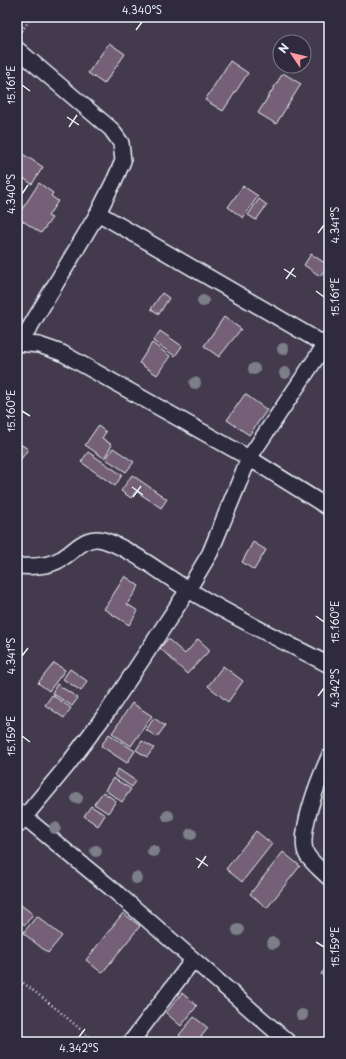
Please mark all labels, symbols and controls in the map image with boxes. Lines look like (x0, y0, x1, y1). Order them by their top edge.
text: 4.340°S (122, 2, 162, 17)
north arrow (272, 34, 312, 74)
text: N (274, 39, 293, 56)
text: 15.161°E (3, 66, 18, 104)
text: 4.340°S (3, 174, 18, 214)
text: 4.341°S (327, 207, 342, 243)
text: 15.161°E (327, 278, 342, 316)
text: 15.160°E (3, 390, 18, 432)
text: 15.160°E (327, 601, 342, 643)
text: 4.341°S (3, 638, 18, 674)
text: 4.342°S (327, 668, 342, 708)
text: 15.159°E (3, 716, 18, 756)
text: 15.159°E (327, 927, 342, 967)
text: 4.342°S (59, 1040, 99, 1055)

